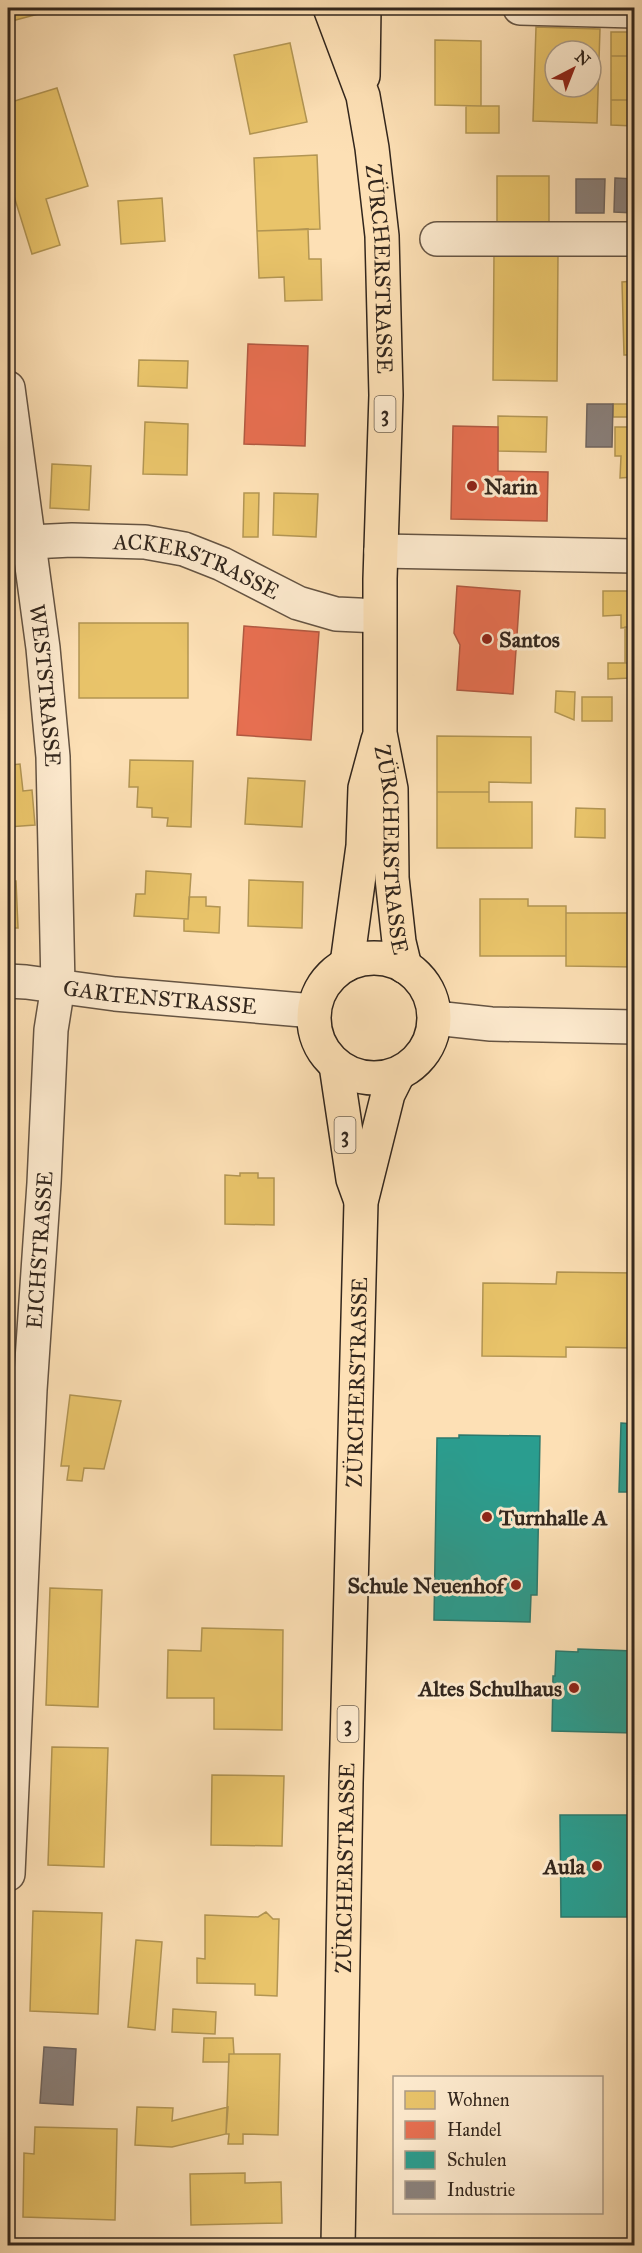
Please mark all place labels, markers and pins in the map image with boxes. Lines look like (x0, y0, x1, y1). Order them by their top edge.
place label: Narin (484, 473, 538, 500)
marker: Narin (465, 479, 479, 493)
place label: Santos (499, 626, 560, 653)
marker: Santos (480, 632, 494, 646)
place label: Turnhalle A (498, 1504, 608, 1531)
marker: Turnhalle A (480, 1510, 494, 1524)
place label: Schule Neuenhof (347, 1572, 508, 1599)
marker: Schule Neuenhof (509, 1578, 523, 1592)
place label: Altes Schulhaus (417, 1675, 562, 1702)
marker: Altes Schulhaus (567, 1681, 581, 1695)
place label: Aula (541, 1853, 586, 1880)
marker: Aula (590, 1859, 604, 1873)

